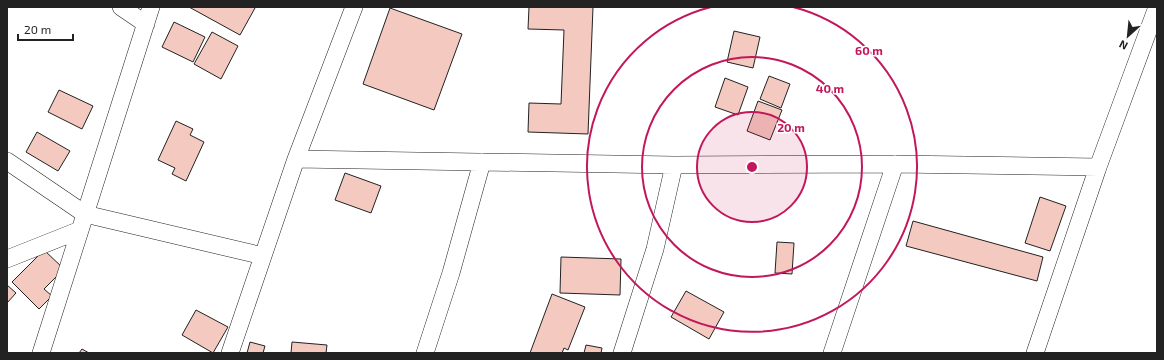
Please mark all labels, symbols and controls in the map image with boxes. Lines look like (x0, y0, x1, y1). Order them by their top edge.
scale bar (18, 16, 73, 42)
north arrow (1108, 16, 1148, 56)
text: 20 m (24, 22, 51, 36)
text: N (1117, 38, 1130, 53)
text: 60 m (855, 43, 883, 57)
text: 40 m (816, 81, 844, 95)
text: 20 m (777, 120, 805, 134)
centre of rings (745, 160, 759, 174)

